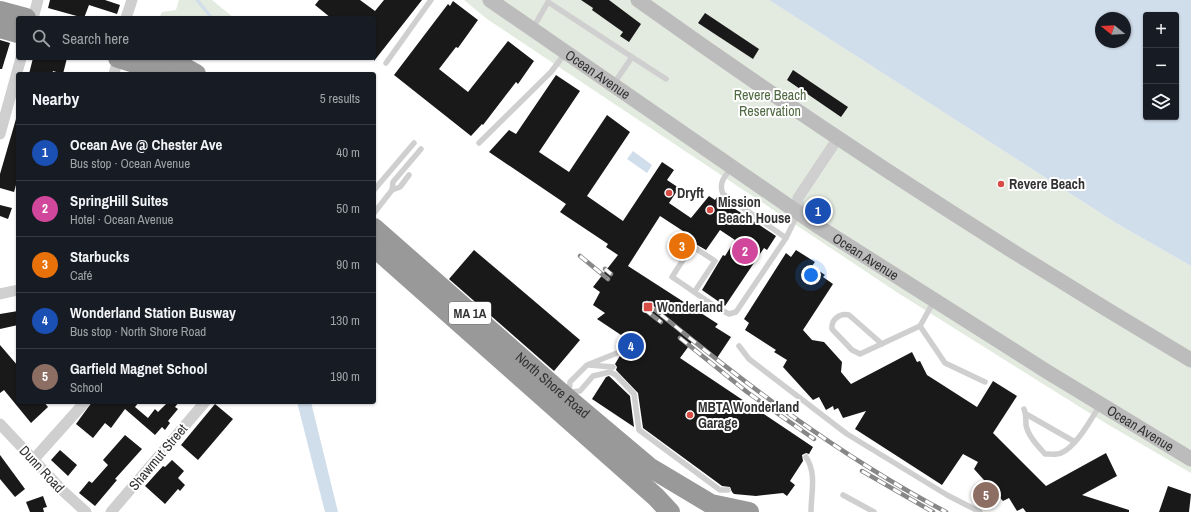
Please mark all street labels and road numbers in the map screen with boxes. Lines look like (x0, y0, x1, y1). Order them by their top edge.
street label: Ocean Avenue (562, 46, 634, 103)
street label: Ocean Avenue (829, 229, 902, 284)
road number: MA 1A (449, 302, 491, 324)
street label: North Shore Road (512, 348, 594, 422)
street label: Ocean Avenue (1104, 401, 1177, 456)
street label: Shawmut Street (125, 420, 191, 494)
street label: Dunn Road (16, 442, 68, 496)

